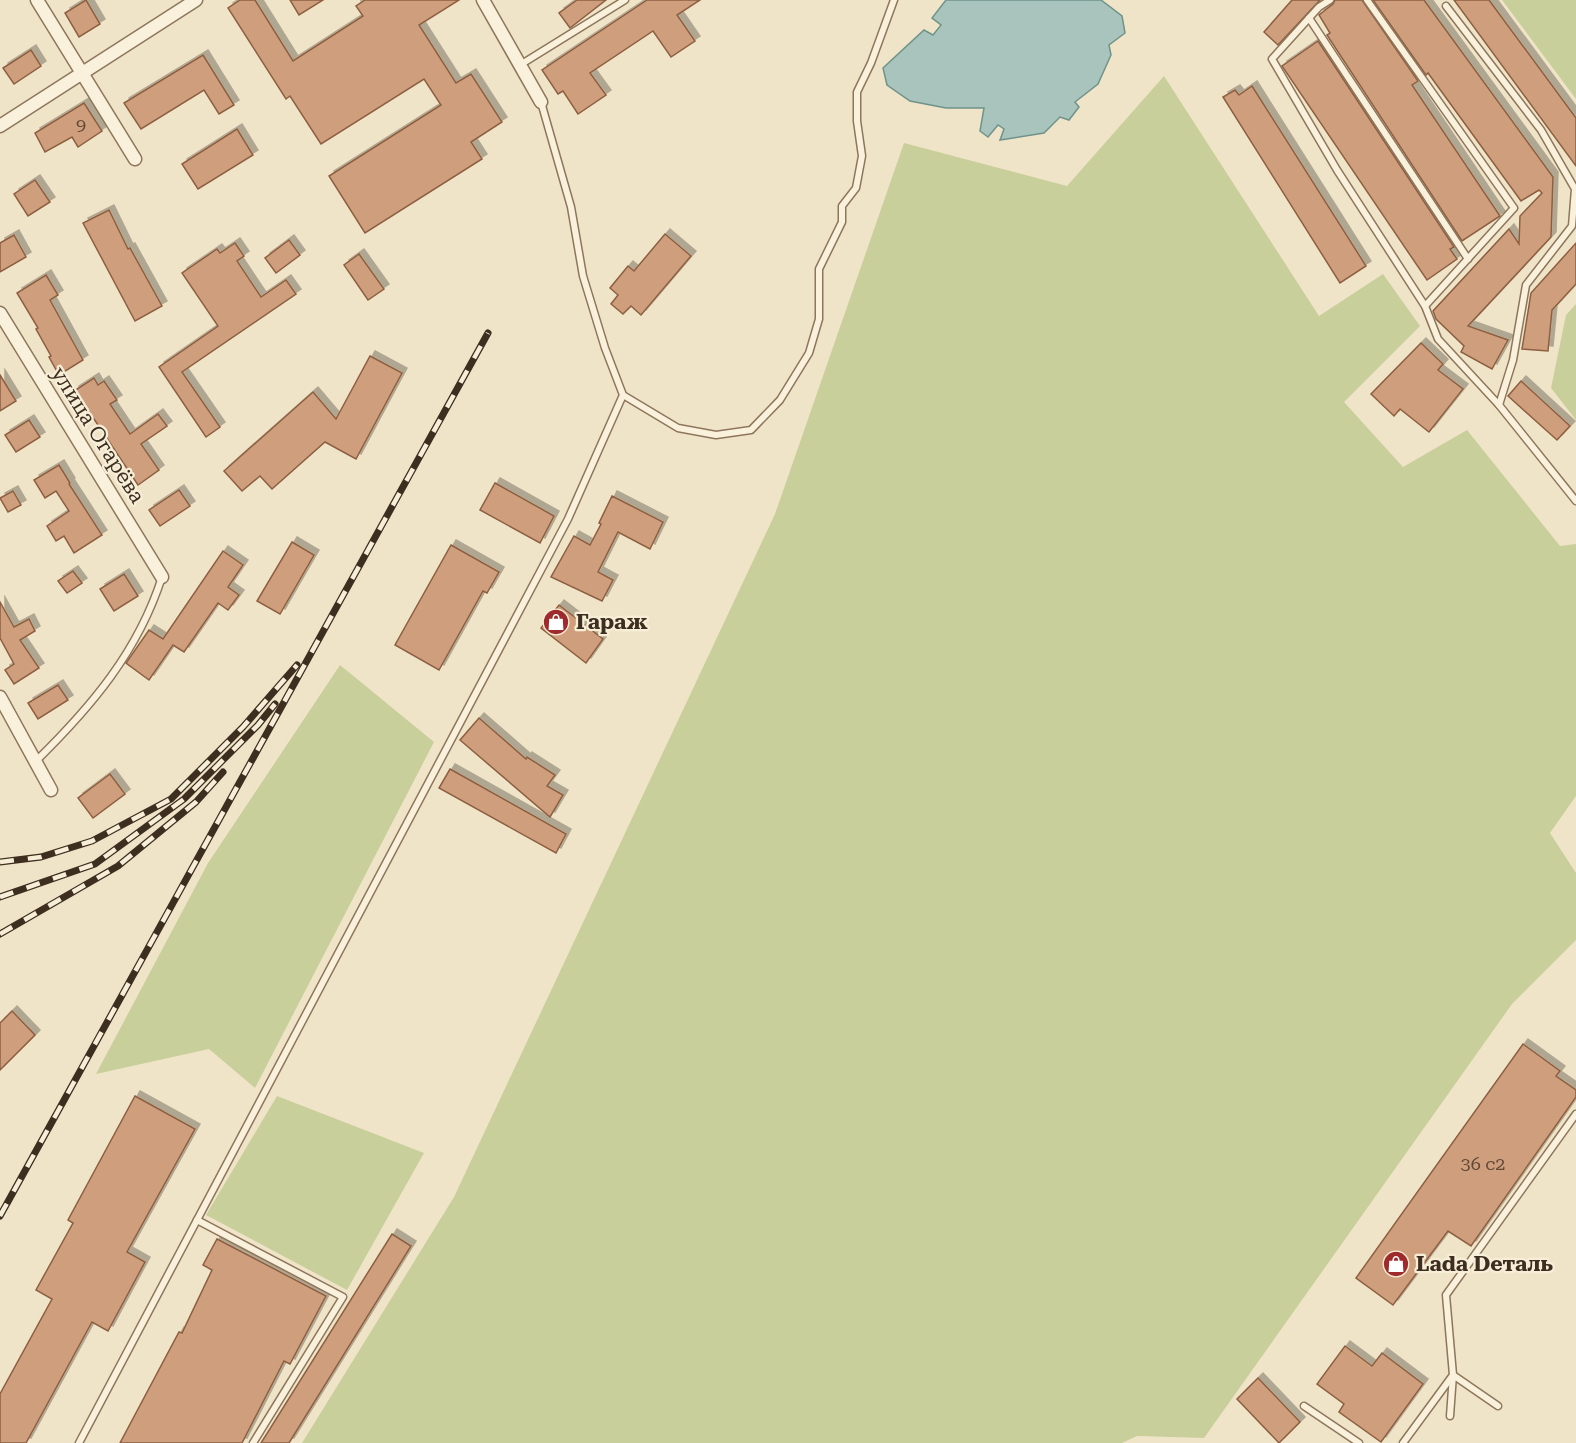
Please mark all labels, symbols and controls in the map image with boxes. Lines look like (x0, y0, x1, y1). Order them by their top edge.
house number: 9 (76, 114, 86, 135)
street label: улица Огарёва (46, 362, 150, 508)
shop icon: Гараж (541, 607, 571, 637)
place label: Гараж (576, 610, 648, 634)
house number: 36 с2 (1461, 1153, 1505, 1174)
shop icon: Lada Dеталь (1381, 1249, 1411, 1279)
place label: Lada Dеталь (1416, 1252, 1554, 1276)

